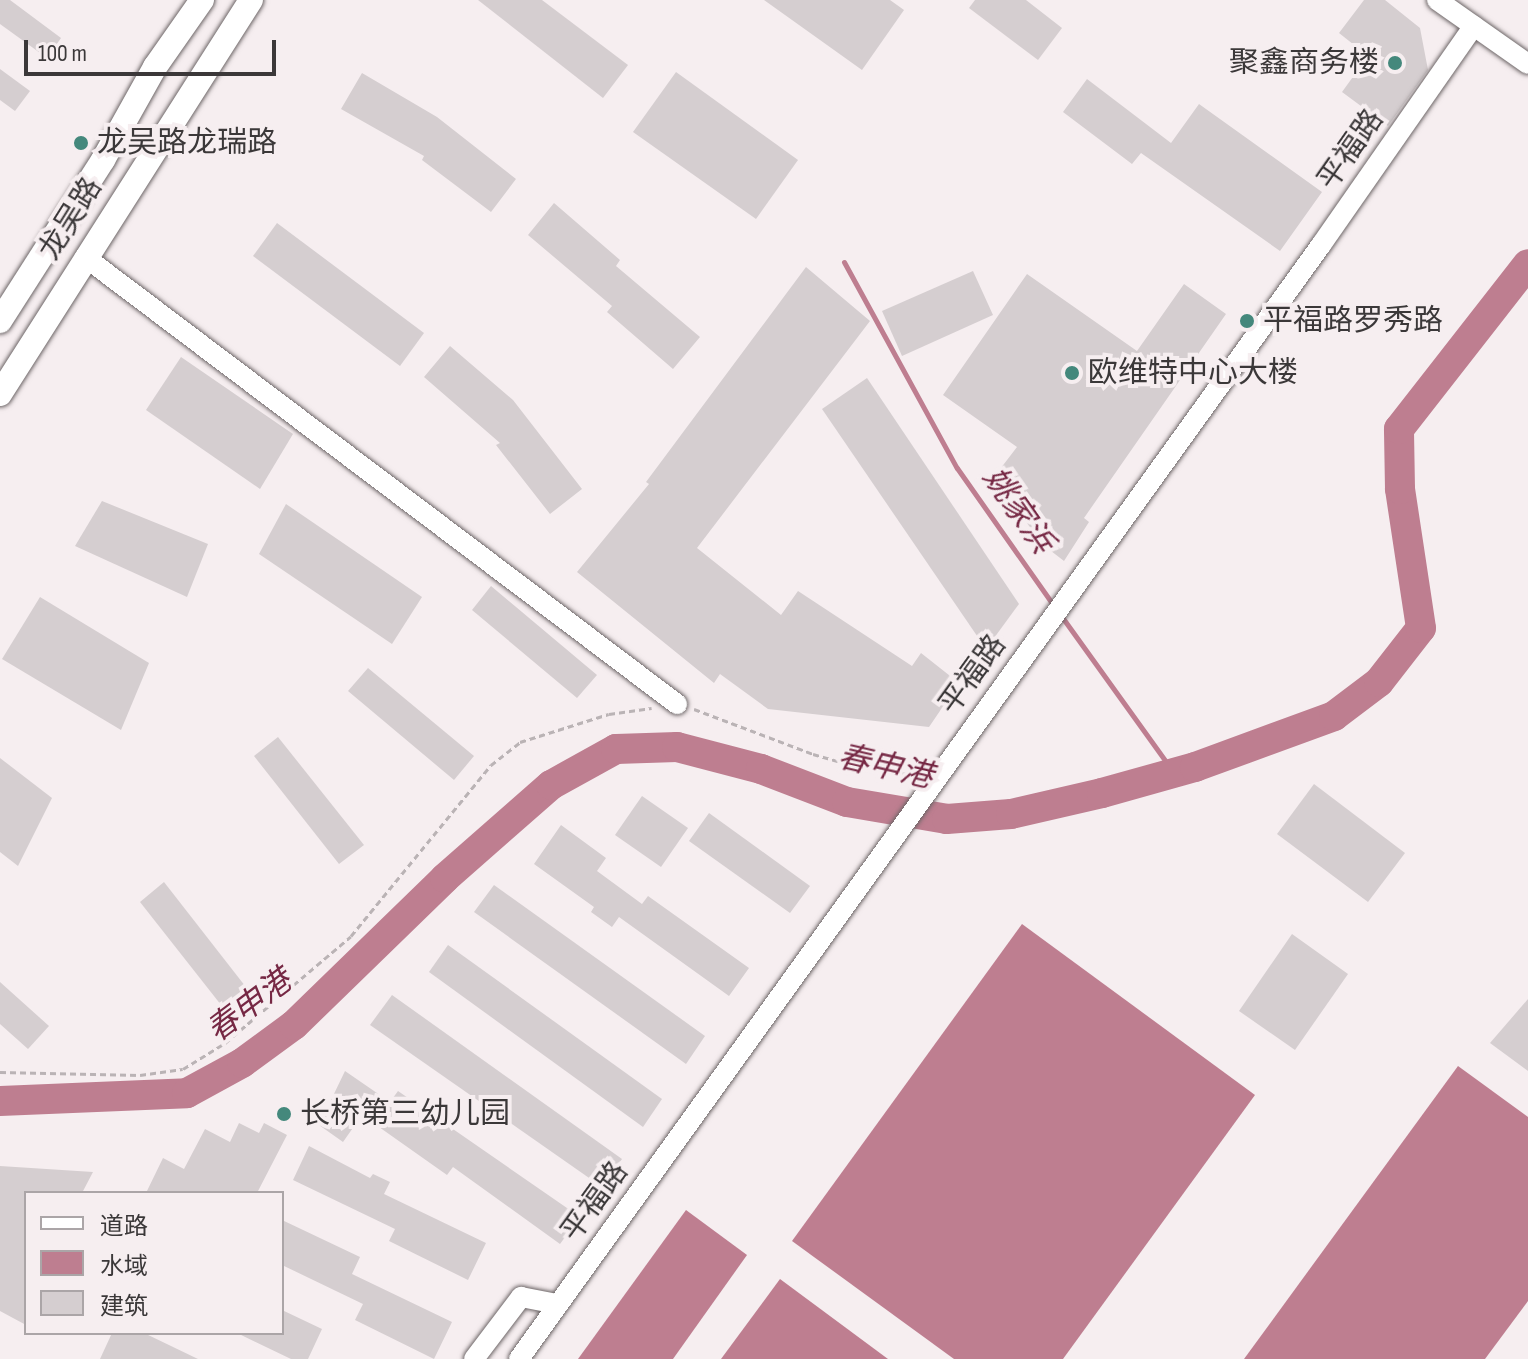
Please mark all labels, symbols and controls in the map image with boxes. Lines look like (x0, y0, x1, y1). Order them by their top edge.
scale bar (28, 24, 280, 74)
text: 100 m (38, 39, 87, 68)
place label: 聚鑫商务楼 (1229, 45, 1379, 81)
marker: 聚鑫商务楼 (1386, 54, 1404, 72)
street label: 平福路 (1310, 103, 1392, 197)
place label: 龙吴路龙瑞路 (97, 125, 277, 161)
marker: 龙吴路龙瑞路 (72, 134, 90, 152)
street label: 龙吴路 (32, 171, 110, 267)
place label: 平福路罗秀路 (1263, 303, 1443, 339)
marker: 平福路罗秀路 (1238, 312, 1256, 330)
place label: 欧维特中心大楼 (1088, 355, 1298, 391)
marker: 欧维特中心大楼 (1063, 364, 1081, 382)
water label: 姚家浜 (974, 461, 1060, 561)
street label: 平福路 (932, 628, 1014, 722)
water label: 春申港 (834, 738, 936, 798)
water label: 春申港 (200, 963, 300, 1051)
place label: 长桥第三幼儿园 (300, 1096, 510, 1132)
marker: 长桥第三幼儿园 (275, 1105, 293, 1123)
street label: 平福路 (554, 1155, 636, 1249)
legend (24, 1191, 284, 1335)
text: 道路 (100, 1212, 148, 1241)
text: 水域 (100, 1252, 148, 1281)
text: 建筑 (100, 1292, 148, 1321)

